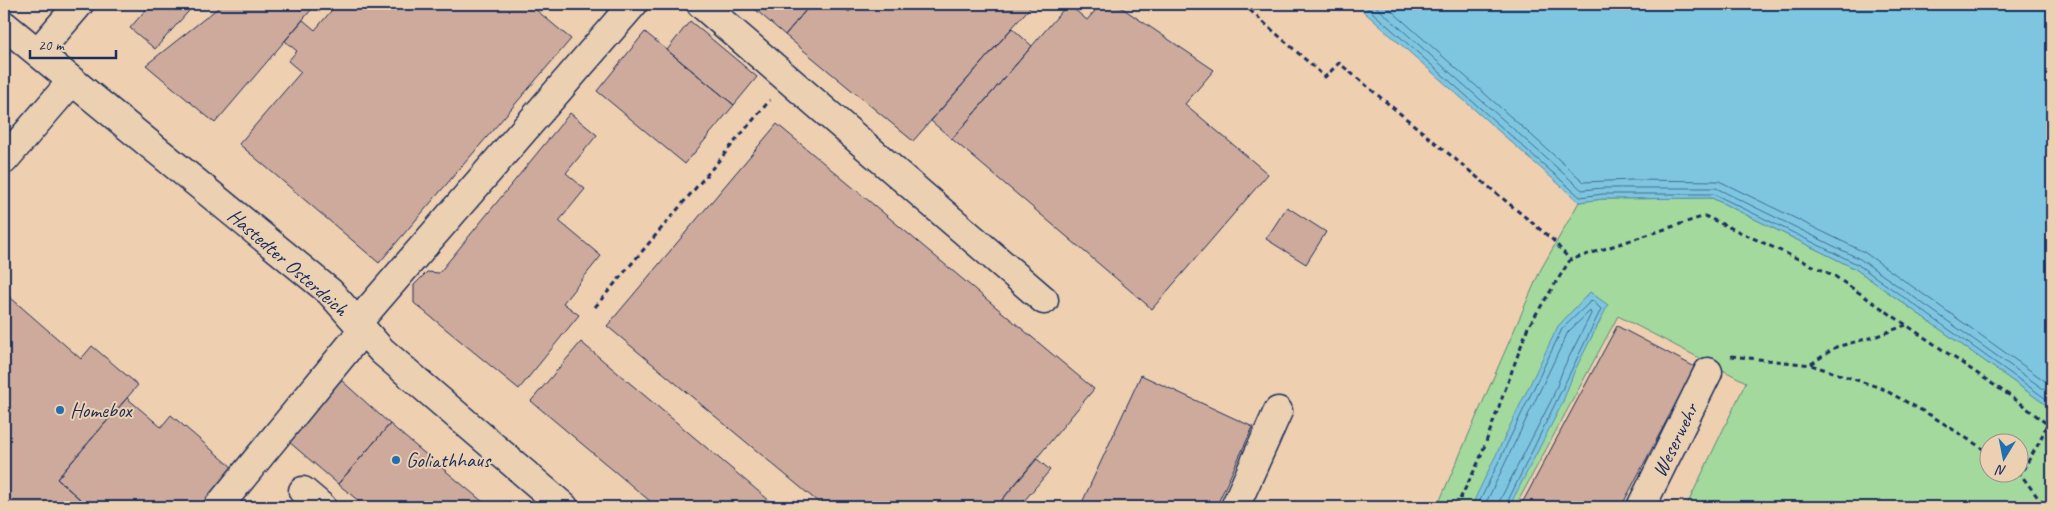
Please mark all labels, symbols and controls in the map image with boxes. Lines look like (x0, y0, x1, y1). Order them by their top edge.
scale bar (30, 28, 116, 60)
text: 20 m (38, 36, 65, 55)
street label: Hastedter Osterdeich (222, 202, 355, 322)
place label: Homebox (70, 397, 133, 423)
street label: Weserwehr (1646, 398, 1705, 481)
marker: Homebox (54, 404, 66, 416)
north arrow (1978, 434, 2028, 484)
place label: Goliathhaus (406, 447, 492, 473)
marker: Goliathhaus (390, 454, 402, 466)
text: N (1994, 461, 2008, 479)

